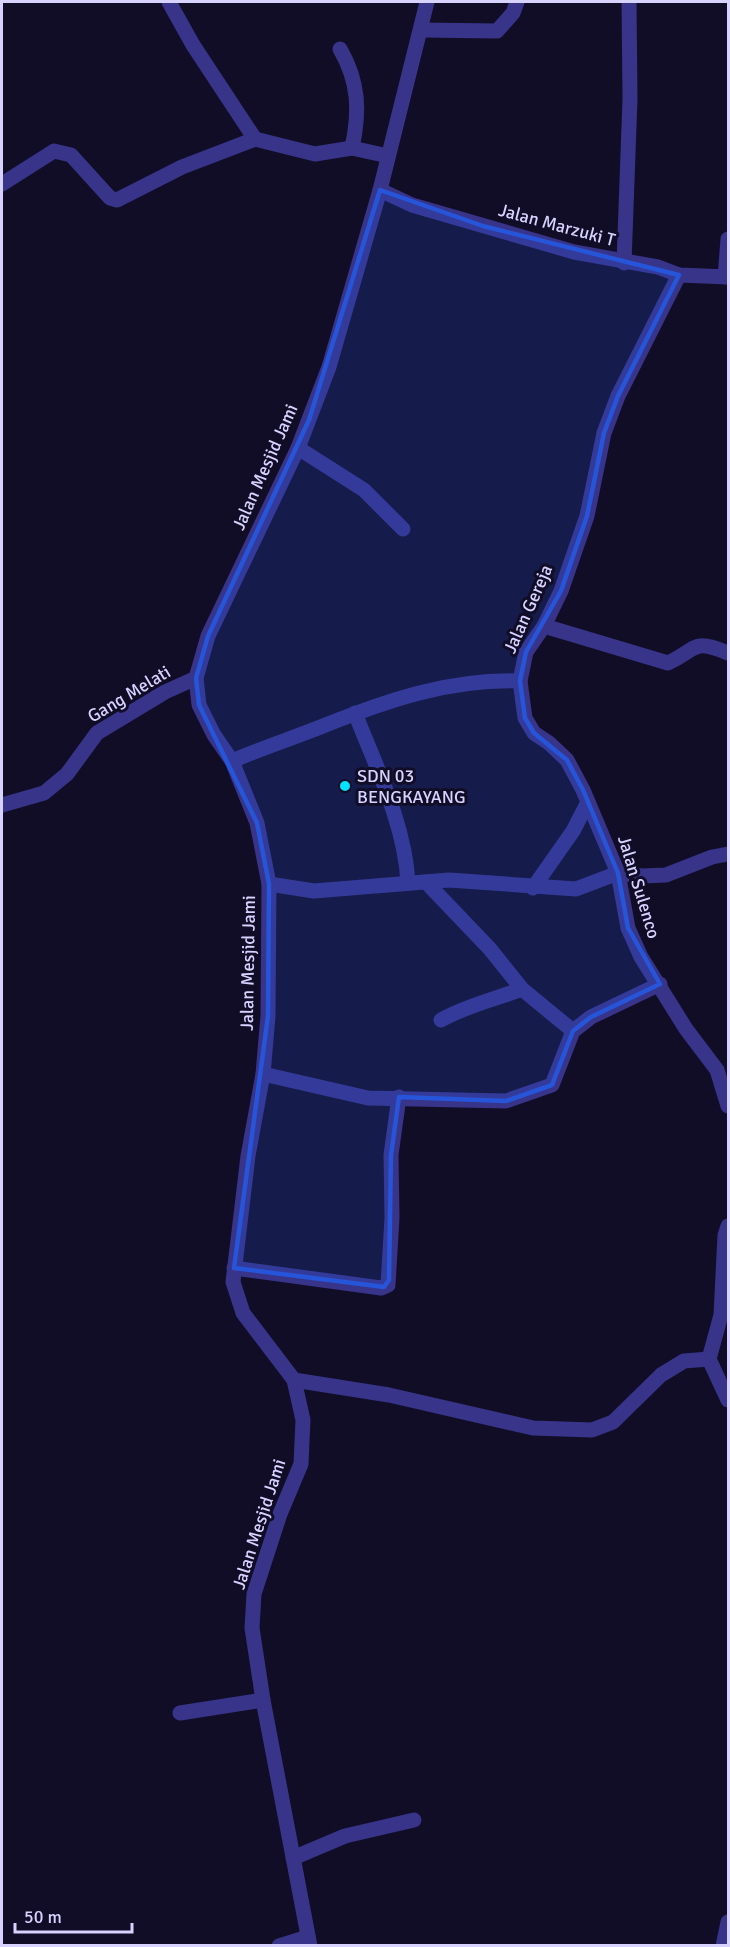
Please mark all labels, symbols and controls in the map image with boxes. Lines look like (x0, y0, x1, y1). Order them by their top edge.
street label: Jalan Marzuki T (496, 199, 618, 251)
street label: Jalan Mesjid Jami (227, 401, 303, 533)
street label: Jalan Gereja (499, 561, 557, 657)
street label: Gang Melati (83, 661, 175, 727)
place label: SDN 03 BENGKAYANG (357, 765, 466, 808)
marker: SDN 03 BENGKAYANG (338, 779, 352, 793)
street label: Jalan Sulenco (613, 833, 665, 941)
street label: Jalan Mesjid Jami (236, 895, 260, 1031)
street label: Jalan Mesjid Jami (228, 1456, 290, 1592)
scale bar (15, 1896, 132, 1934)
text: 50 m (24, 1906, 62, 1928)

